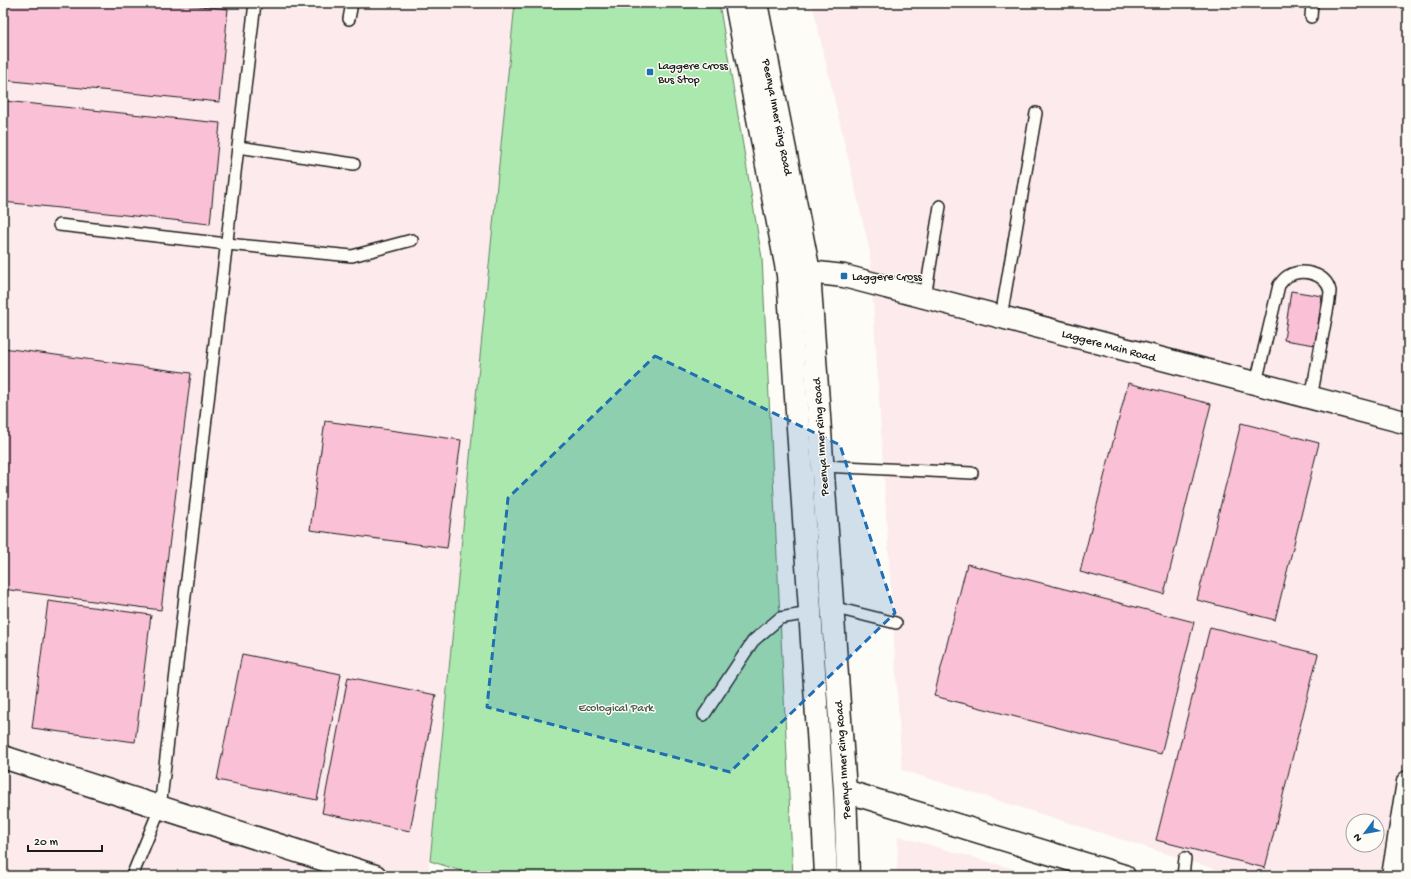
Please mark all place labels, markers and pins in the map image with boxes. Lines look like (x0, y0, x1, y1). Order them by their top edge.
place label: Laggere Cross Bus Stop (657, 60, 729, 88)
marker: Laggere Cross Bus Stop (645, 67, 655, 77)
marker: Laggere Cross (839, 271, 849, 281)
place label: Laggere Cross (852, 271, 923, 285)

